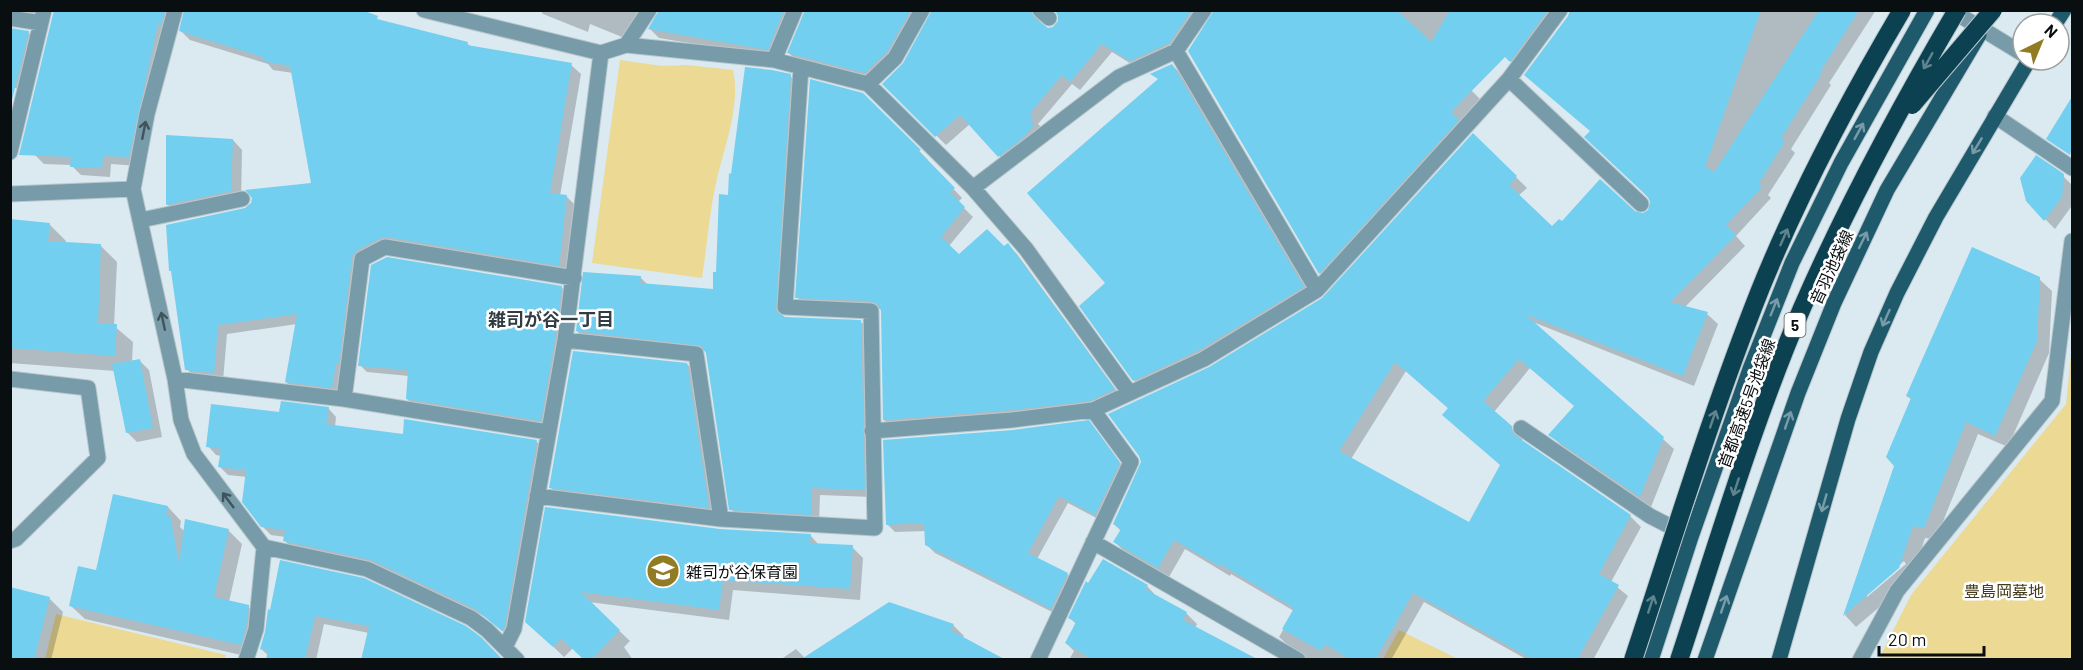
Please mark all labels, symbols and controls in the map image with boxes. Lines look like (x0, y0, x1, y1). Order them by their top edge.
north arrow (2011, 12, 2071, 72)
text: N (2041, 20, 2062, 41)
one-way arrow (1922, 52, 1934, 69)
one-way arrow (139, 121, 150, 140)
one-way arrow (1854, 123, 1865, 141)
one-way arrow (1970, 137, 1982, 154)
street label: 音羽池袋線 (1805, 227, 1857, 307)
one-way arrow (1779, 229, 1790, 247)
one-way arrow (1858, 232, 1870, 250)
one-way arrow (1770, 298, 1781, 317)
district label: 雑司が谷一丁目 (488, 308, 614, 330)
one-way arrow (1879, 309, 1890, 327)
one-way arrow (156, 311, 168, 330)
road number: 5 (1784, 313, 1806, 337)
street label: 首都高速5号池袋線 (1714, 336, 1778, 470)
one-way arrow (1708, 410, 1719, 429)
one-way arrow (1784, 411, 1795, 430)
one-way arrow (1730, 477, 1741, 496)
one-way arrow (222, 492, 235, 508)
one-way arrow (1818, 493, 1829, 512)
school or university icon: 雑司が谷保育園 (645, 553, 681, 589)
place label: 雑司が谷保育園 (686, 562, 798, 581)
park label: 豊島岡墓地 (1964, 581, 2044, 600)
one-way arrow (1647, 595, 1658, 614)
one-way arrow (1720, 595, 1731, 614)
scale bar (1879, 619, 1984, 657)
text: 20 m (1888, 628, 1926, 650)

